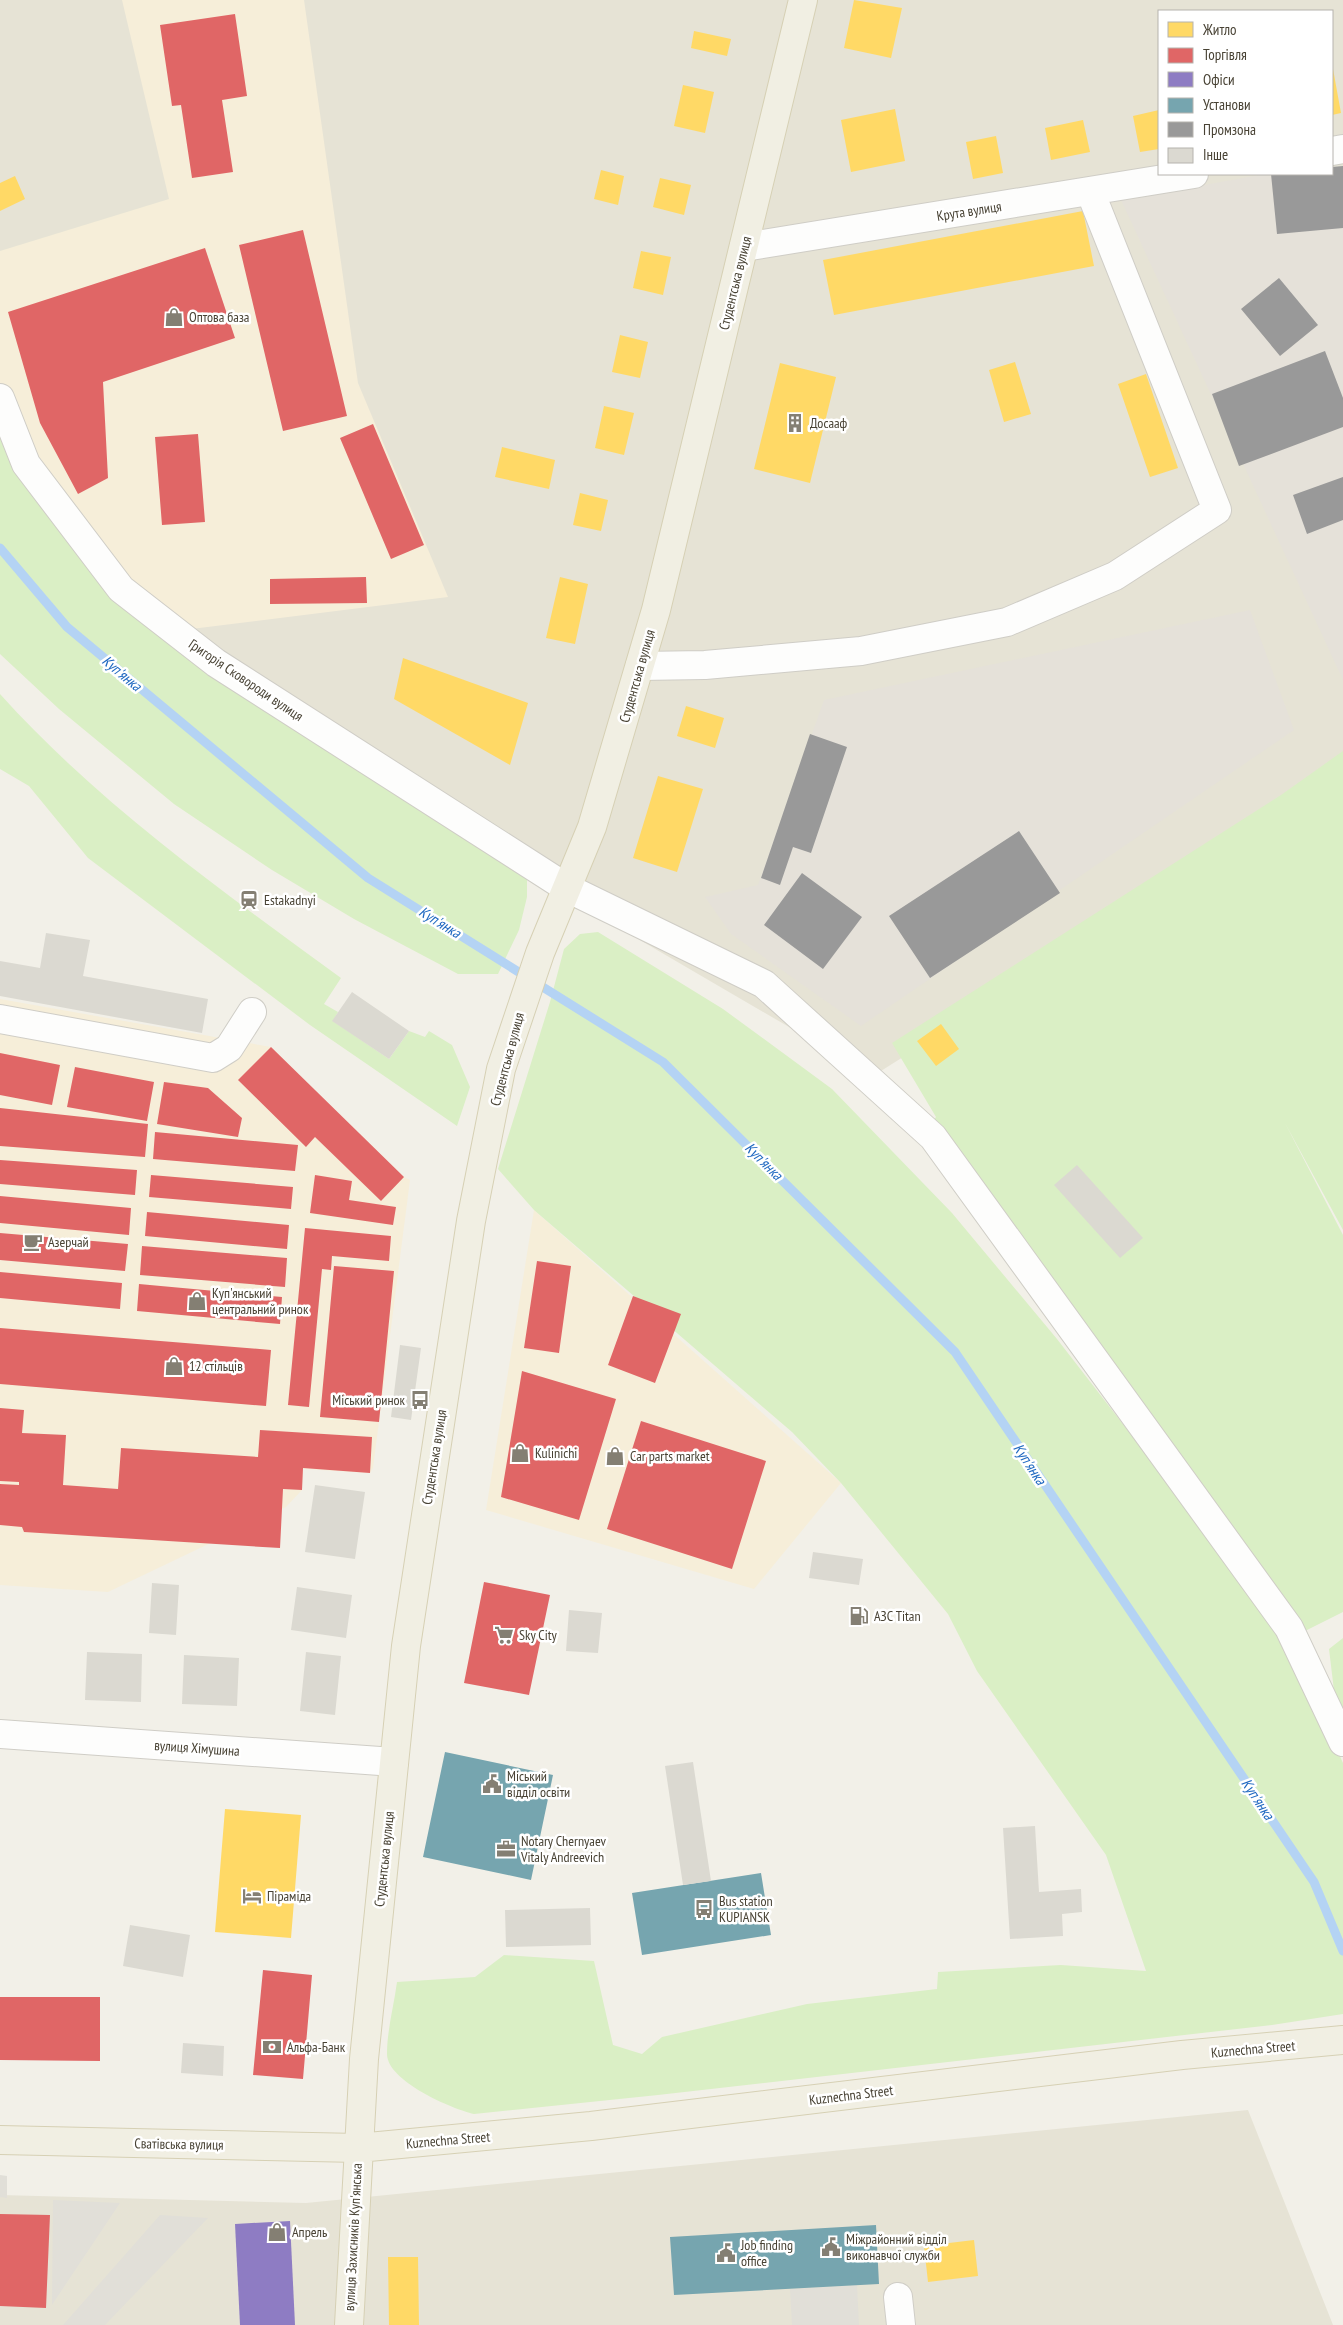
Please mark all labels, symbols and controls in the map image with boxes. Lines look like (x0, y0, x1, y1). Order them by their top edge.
legend (1158, 10, 1333, 175)
text: Житло (1202, 20, 1237, 39)
text: Торгівля (1203, 45, 1247, 64)
text: Офіси (1203, 70, 1235, 89)
text: Установи (1203, 95, 1251, 114)
text: Промзона (1203, 120, 1256, 139)
text: Інше (1203, 145, 1228, 164)
street label: Крута вулиця (935, 197, 1003, 225)
street label: Студентська вулиця (715, 234, 755, 332)
shop icon: Оптова база (163, 306, 185, 328)
place label: Оптова база (189, 308, 249, 326)
building icon: Досааф (784, 412, 806, 434)
place label: Досааф (810, 414, 848, 432)
street label: Студентська вулиця (615, 627, 659, 725)
street label: Григорія Сковороди вулиця (185, 635, 307, 725)
water label: Куп'янка (98, 651, 146, 696)
station icon: Estakadnyi (238, 889, 260, 911)
place label: Estakadnyi (264, 891, 316, 909)
water label: Куп'янка (416, 902, 465, 943)
street label: Студентська вулиця (486, 1010, 528, 1108)
water label: Куп'янка (741, 1138, 788, 1185)
cafe icon: Азерчай (22, 1231, 44, 1253)
place label: Азерчай (48, 1233, 89, 1251)
place label: Куп'янський центральний ринок (212, 1284, 309, 1318)
shop icon: Куп'янський центральний ринок (186, 1290, 208, 1312)
shop icon: 12 стільців (163, 1355, 185, 1377)
place label: 12 стільців (189, 1357, 243, 1375)
bus stop icon: Міський ринок (409, 1389, 431, 1411)
place label: Міський ринок (332, 1391, 406, 1409)
street label: Студентська вулиця (418, 1408, 450, 1506)
water label: Куп'янка (1009, 1440, 1051, 1489)
shop icon: Kulinichi (509, 1442, 531, 1464)
place label: Kulinichi (535, 1444, 577, 1462)
shop icon: Car parts market (604, 1445, 626, 1467)
place label: Car parts market (630, 1447, 710, 1465)
fuel station icon: АЗС Titan (848, 1605, 870, 1627)
place label: АЗС Titan (874, 1607, 921, 1625)
supermarket icon: Sky City (493, 1624, 515, 1646)
place label: Sky City (519, 1626, 557, 1644)
street label: вулиця Хімушина (154, 1736, 240, 1760)
place label: Міський відділ освіти (507, 1767, 570, 1801)
public building icon: Міський відділ освіти (481, 1773, 503, 1795)
water label: Куп'янка (1237, 1775, 1279, 1824)
street label: Студентська вулиця (370, 1810, 398, 1908)
place label: Notary Chernyaev Vitaly Andreevich (520, 1832, 606, 1866)
office icon: Notary Chernyaev Vitaly Andreevich (495, 1838, 517, 1860)
hotel icon: Піраміда (241, 1885, 263, 1907)
place label: Піраміда (267, 1887, 311, 1905)
place label: Bus station KUPIANSK (719, 1892, 773, 1926)
bus stop icon: Bus station KUPIANSK (693, 1898, 715, 1920)
bank icon: Альфа-Банк (261, 2036, 283, 2058)
street label: Kuznechna Street (1210, 2036, 1296, 2062)
place label: Альфа-Банк (287, 2038, 346, 2056)
street label: Kuznechna Street (808, 2081, 894, 2109)
street label: Kuznechna Street (405, 2127, 491, 2153)
street label: Сватівська вулиця (134, 2134, 224, 2154)
street label: вулиця Захисників Куп'янська (340, 2163, 366, 2311)
shop icon: Апрель (266, 2221, 288, 2243)
place label: Апрель (292, 2223, 327, 2241)
place label: Міжрайонний відділ виконавчої служби (846, 2230, 947, 2264)
place label: Job finding office (740, 2236, 793, 2270)
public building icon: Міжрайонний відділ виконавчої служби (820, 2236, 842, 2258)
public building icon: Job finding office (715, 2242, 737, 2264)

